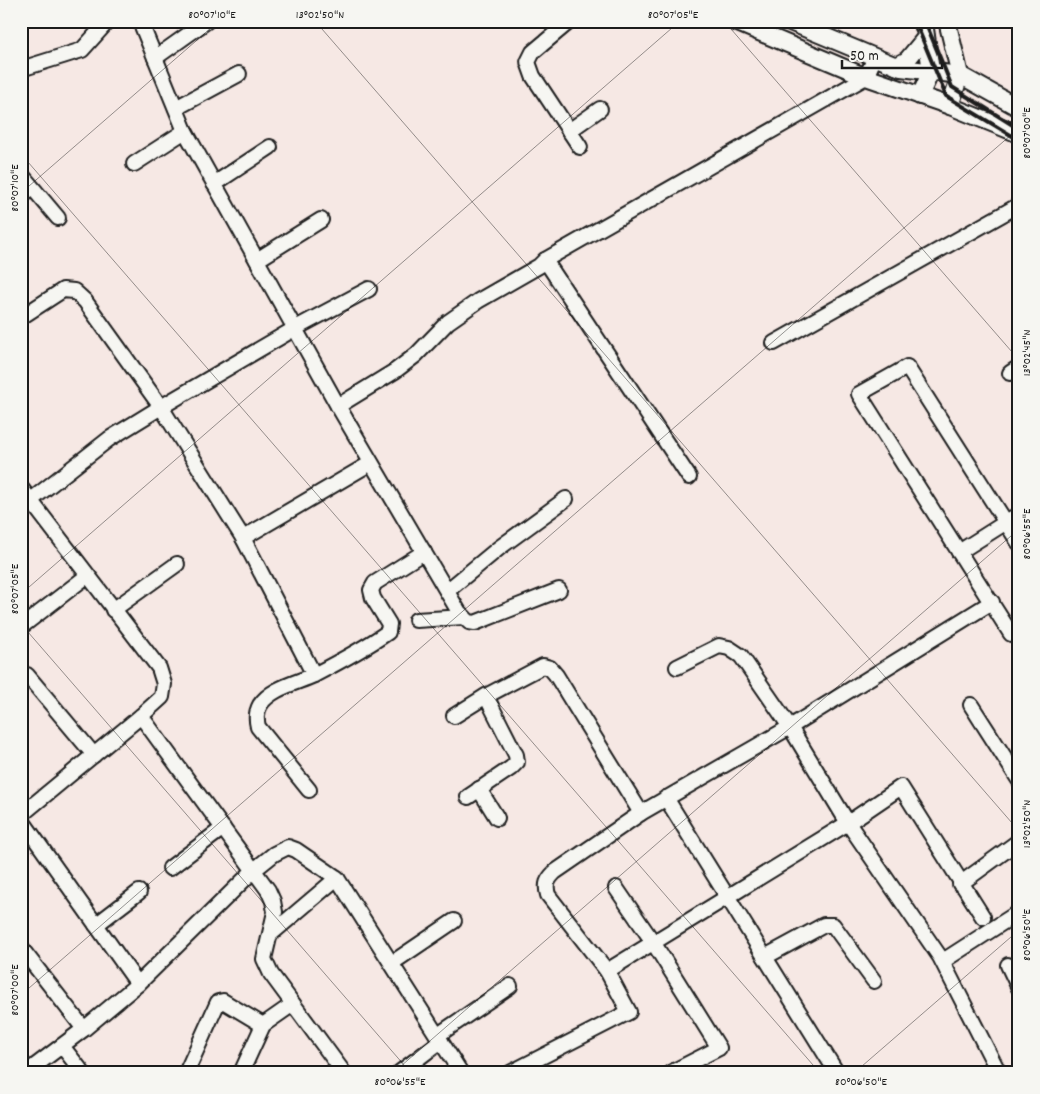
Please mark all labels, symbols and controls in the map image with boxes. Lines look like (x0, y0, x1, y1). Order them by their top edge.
text: 80°07'10"E (188, 7, 236, 24)
text: 13°02'50"N (296, 7, 344, 24)
text: 80°07'05"E (648, 7, 699, 24)
scale bar (842, 38, 942, 70)
text: 50 m (850, 46, 879, 68)
text: 80°07'00"E (1019, 107, 1036, 159)
text: 80°07'10"E (7, 164, 24, 212)
text: 13°02'45"N (1019, 330, 1036, 376)
text: 80°06'55"E (1019, 508, 1036, 559)
text: 80°07'05"E (7, 563, 24, 614)
text: 13°02'50"N (1019, 800, 1036, 848)
text: 80°06'50"E (1019, 909, 1036, 961)
text: 80°07'00"E (7, 964, 24, 1016)
text: 80°06'55"E (375, 1074, 426, 1091)
text: 80°06'50"E (835, 1074, 887, 1091)

